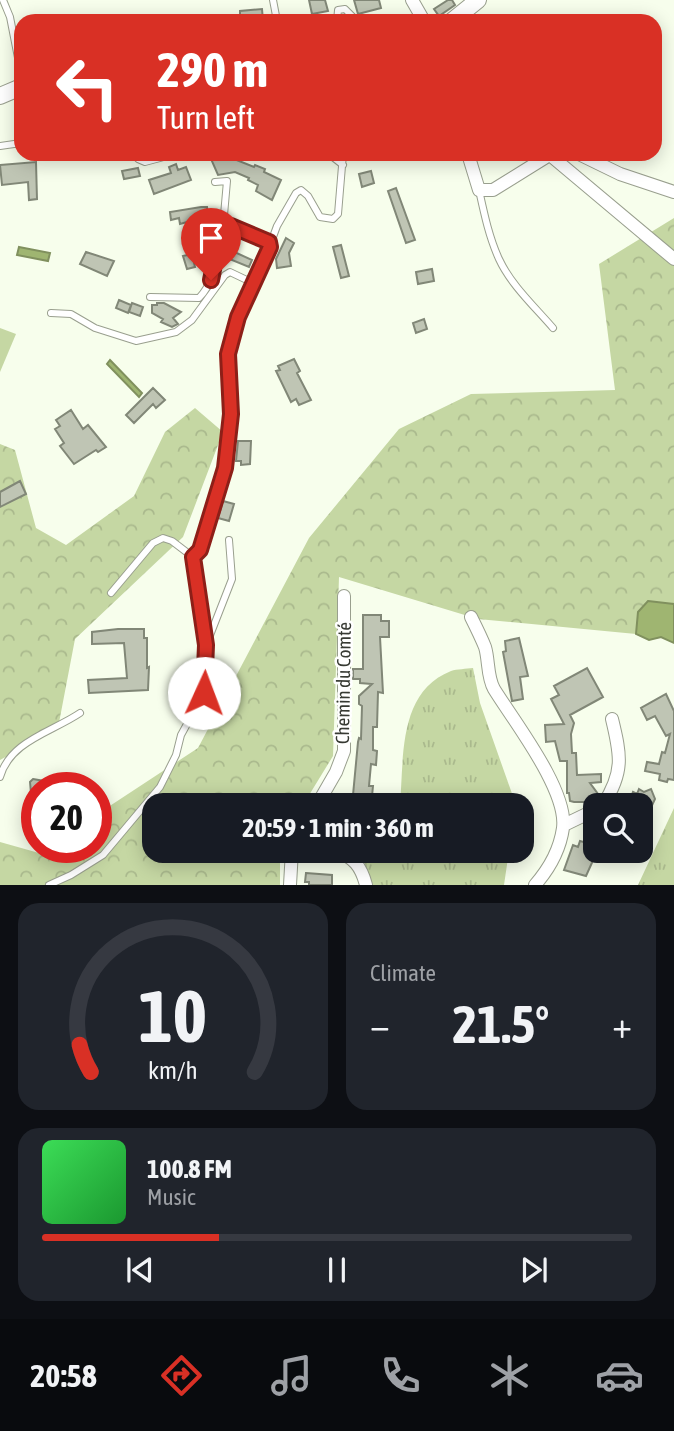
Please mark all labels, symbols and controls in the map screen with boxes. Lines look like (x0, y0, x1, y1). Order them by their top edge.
text: 290 m (157, 41, 268, 97)
icon: left (42, 42, 133, 133)
text: Turn left (157, 99, 255, 136)
pin (181, 208, 241, 280)
icon: arrive (192, 219, 230, 257)
street label: Chemin du Comté (331, 622, 355, 744)
position arrow (167, 656, 241, 730)
speed limit sign: 20 (21, 772, 112, 863)
map controls (583, 793, 653, 863)
button: search (583, 793, 653, 863)
text: 20:59 · 1 min · 360 m (242, 813, 434, 843)
text: Climate (370, 960, 436, 986)
text: 10 (139, 975, 207, 1058)
text: 21.5° (453, 994, 549, 1054)
text: − (370, 1003, 390, 1046)
text: + (612, 1003, 632, 1046)
text: km/h (148, 1056, 198, 1084)
text: 100.8 FM (147, 1154, 232, 1184)
text: Music (147, 1184, 195, 1210)
icon: previous (121, 1251, 159, 1289)
icon: pause (318, 1251, 356, 1289)
icon: next (515, 1251, 553, 1289)
icon: directions (157, 1351, 206, 1400)
icon: music (267, 1351, 316, 1400)
icon: phone (376, 1351, 425, 1400)
icon: climate (485, 1351, 534, 1400)
icon: car (595, 1351, 644, 1400)
text: 20:58 (30, 1357, 97, 1394)

